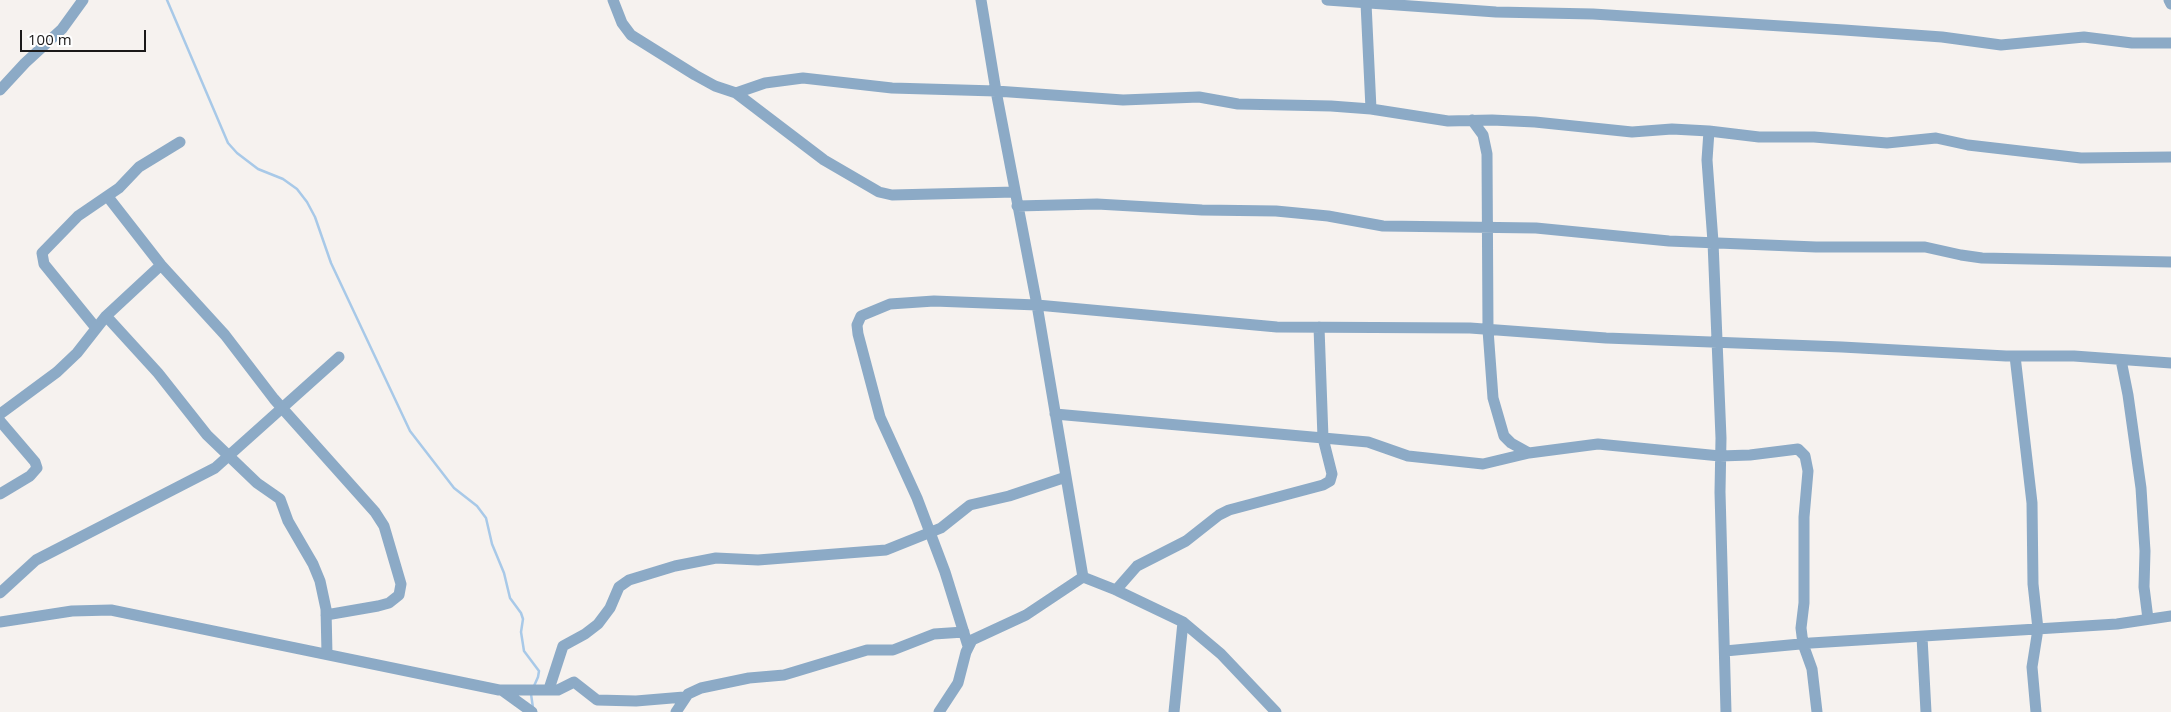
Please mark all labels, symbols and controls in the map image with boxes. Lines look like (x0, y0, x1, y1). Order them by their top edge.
scale bar (22, 20, 149, 52)
text: 100 m (28, 29, 72, 49)

